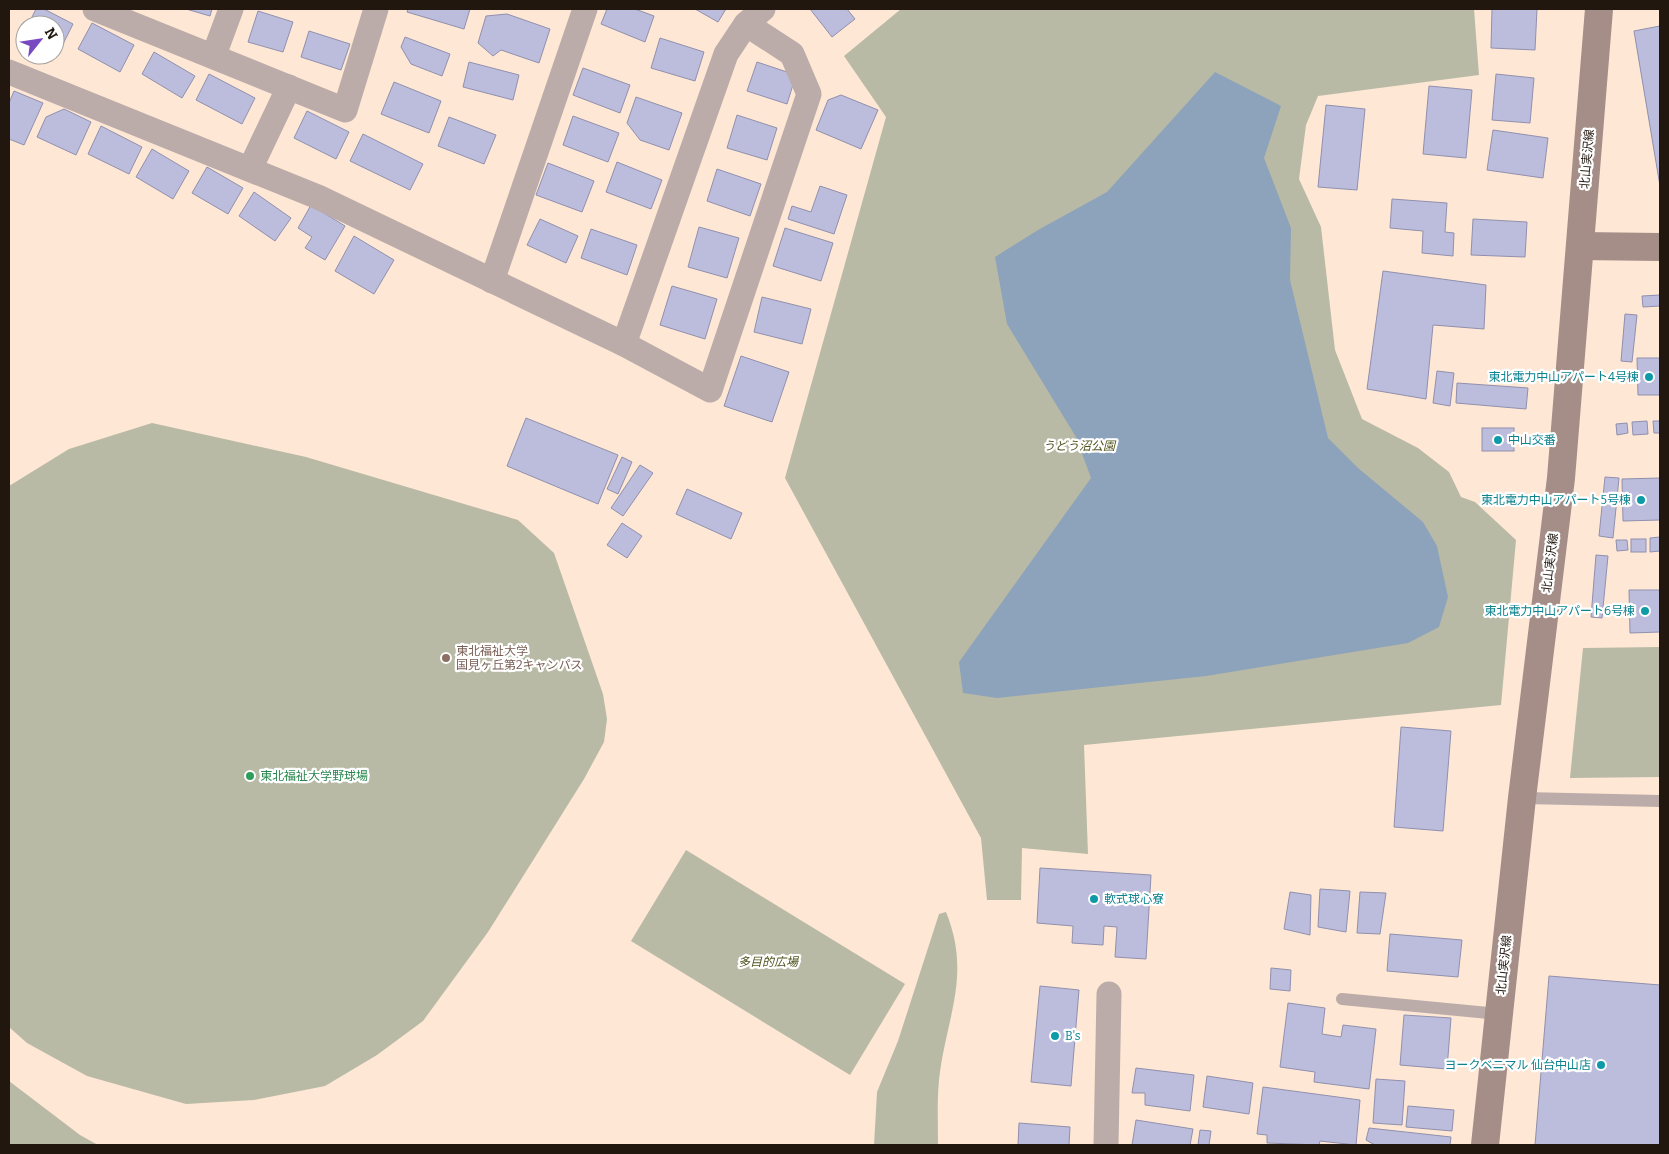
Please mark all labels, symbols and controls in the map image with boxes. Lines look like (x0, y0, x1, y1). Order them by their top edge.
north arrow (15, 15, 65, 65)
text: N (41, 25, 61, 43)
street label: 北山実沢線 (1577, 128, 1597, 190)
place label: 東北電力中山アパート4号棟 (1488, 370, 1639, 384)
marker: 東北電力中山アパート4号棟 (1643, 371, 1655, 383)
place label: 中山交番 (1508, 433, 1556, 447)
marker: 中山交番 (1492, 434, 1504, 446)
park label: うどう沼公園 (1043, 439, 1117, 453)
place label: 東北電力中山アパート5号棟 (1481, 493, 1631, 507)
marker: 東北電力中山アパート5号棟 (1635, 494, 1647, 506)
street label: 北山実沢線 (1539, 532, 1561, 594)
place label: 東北電力中山アパート6号棟 (1484, 604, 1635, 618)
marker: 東北電力中山アパート6号棟 (1639, 605, 1651, 617)
place label: 東北福祉大学 国見ヶ丘第2キャンパス (456, 644, 583, 672)
marker: 東北福祉大学 国見ヶ丘第2キャンパス (440, 652, 452, 664)
place label: 東北福祉大学野球場 (260, 769, 368, 783)
marker: 東北福祉大学野球場 (244, 770, 256, 782)
place label: 軟式球心寮 (1104, 892, 1164, 906)
marker: 軟式球心寮 (1088, 893, 1100, 905)
street label: 北山実沢線 (1494, 934, 1514, 996)
park label: 多目的広場 (738, 955, 800, 969)
place label: B's (1065, 1029, 1081, 1043)
marker: B's (1049, 1030, 1061, 1042)
place label: ヨークベニマル 仙台中山店 (1445, 1058, 1591, 1072)
marker: ヨークベニマル 仙台中山店 (1595, 1059, 1607, 1071)

